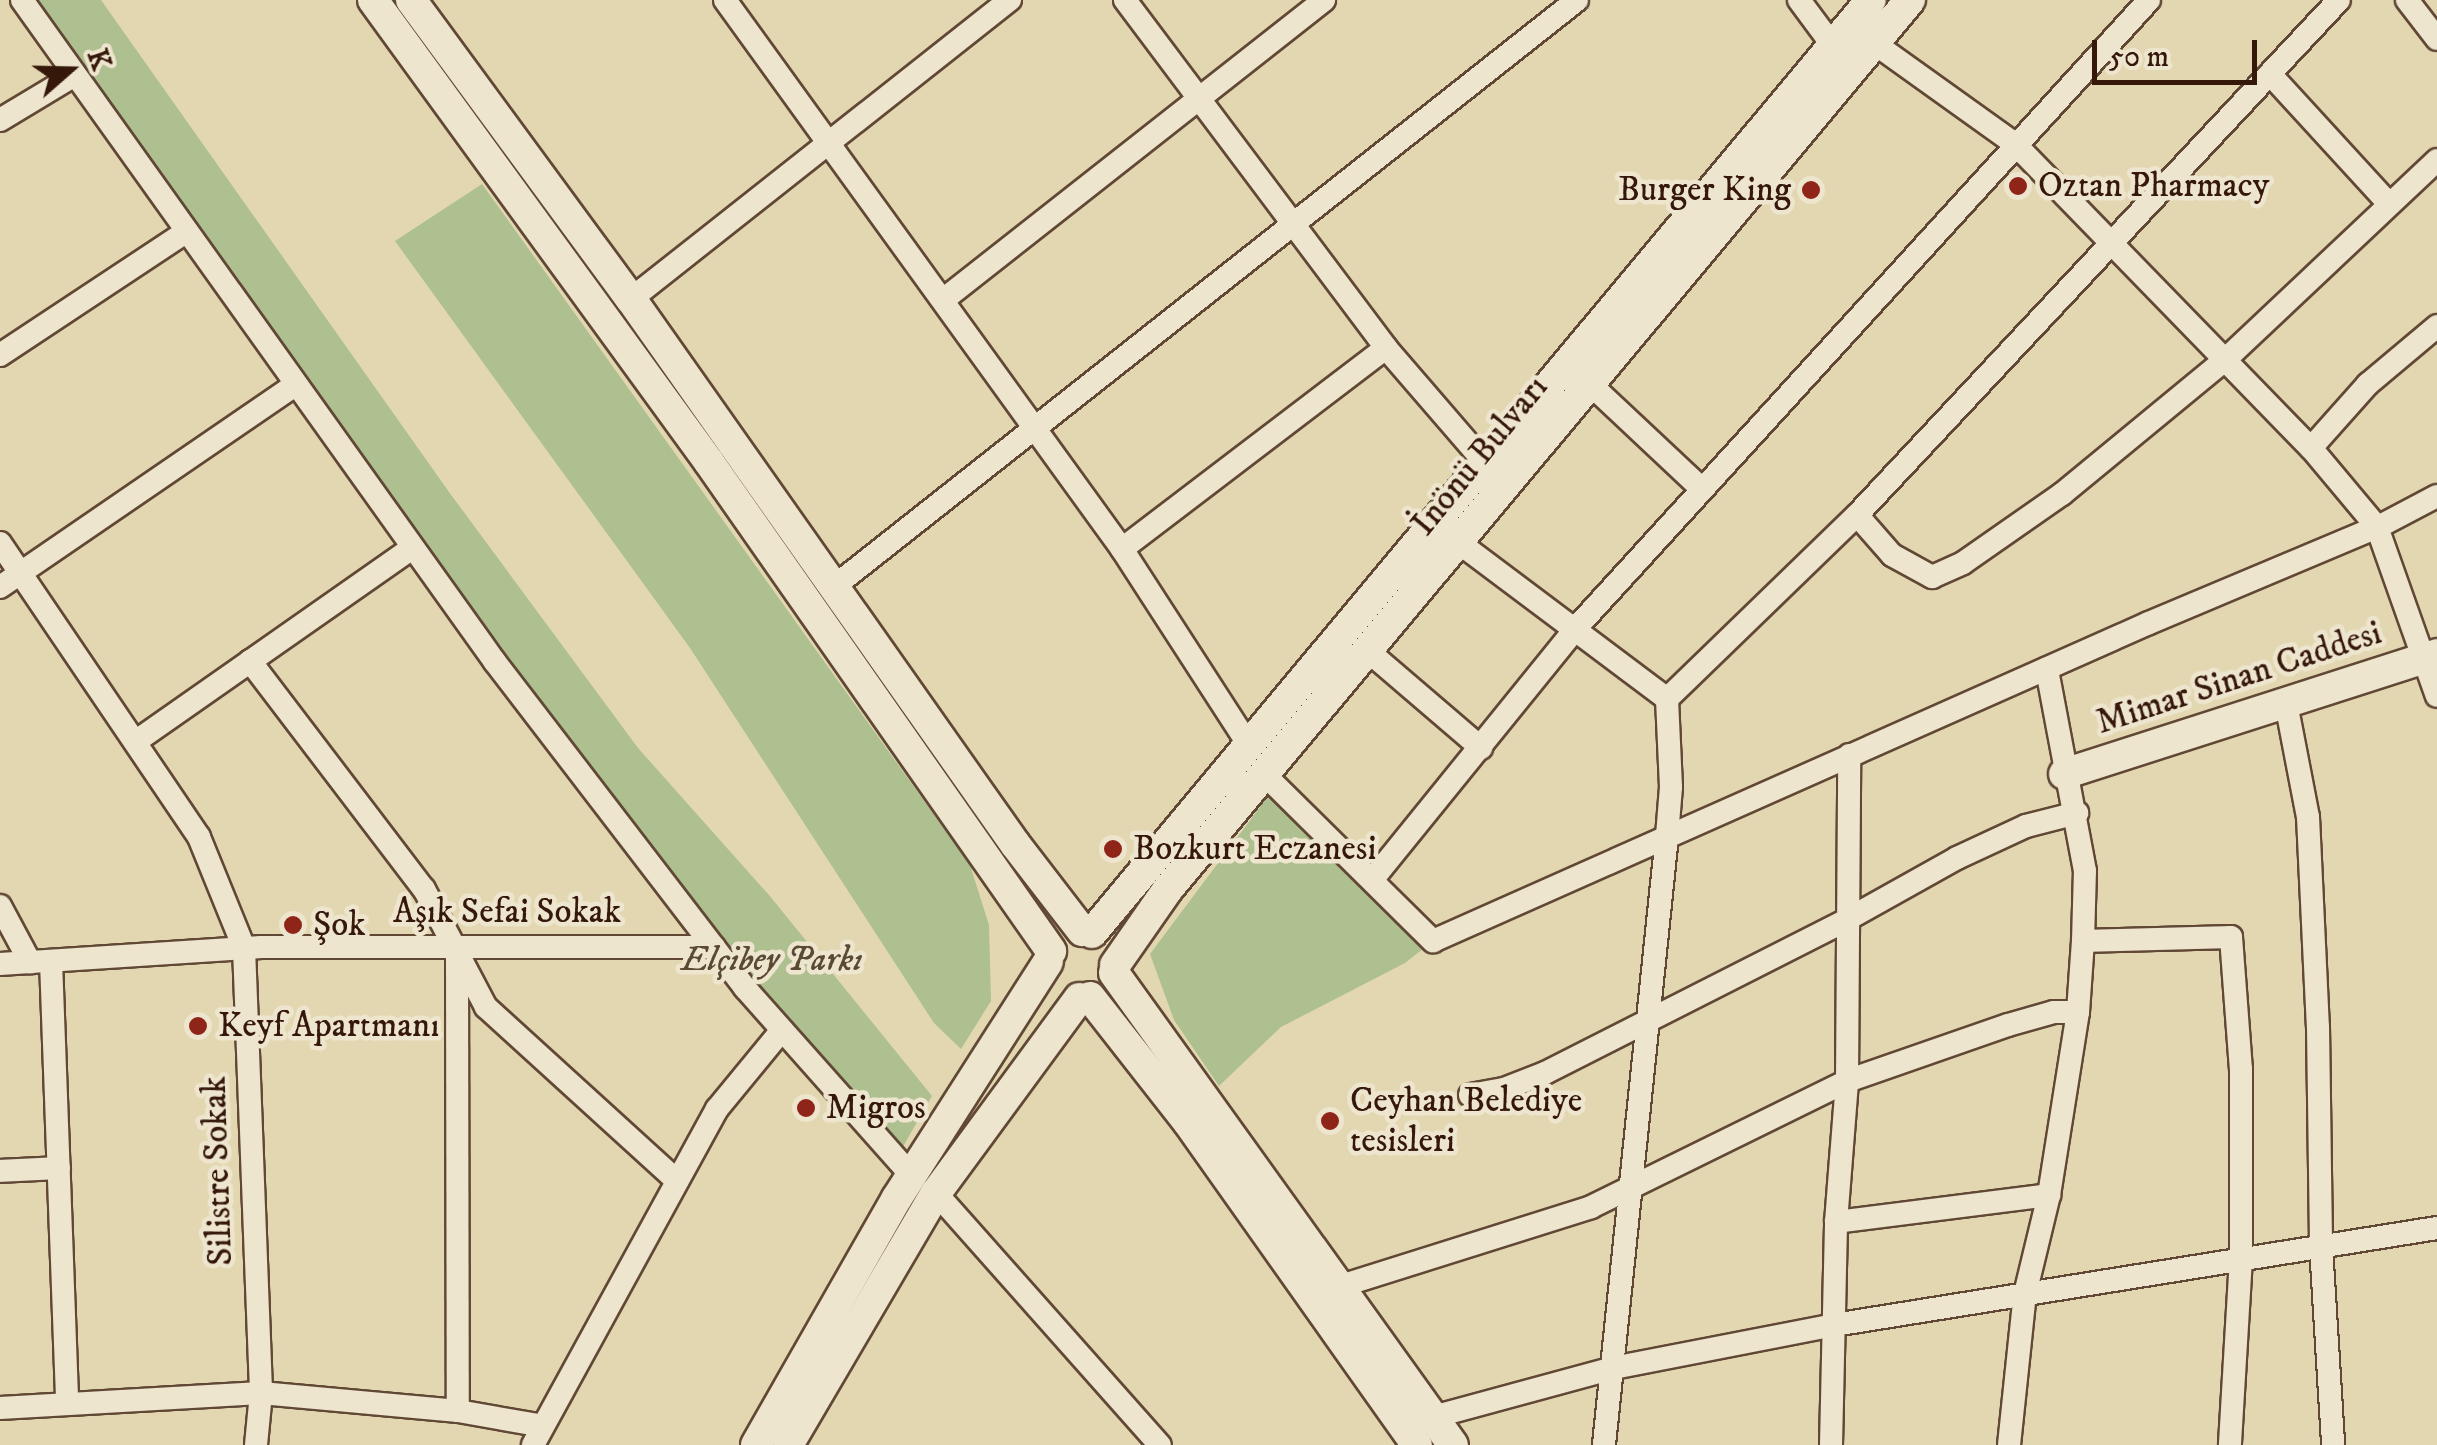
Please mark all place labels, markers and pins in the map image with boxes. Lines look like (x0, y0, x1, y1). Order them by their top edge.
place label: Oztan Pharmacy (2038, 165, 2269, 207)
place label: Burger King (1618, 169, 1791, 211)
marker: Oztan Pharmacy (2007, 175, 2029, 197)
marker: Burger King (1800, 179, 1822, 201)
place label: Bozkurt Eczanesi (1133, 828, 1376, 870)
marker: Bozkurt Eczanesi (1102, 838, 1124, 860)
place label: Şok (313, 904, 366, 946)
marker: Şok (282, 914, 304, 936)
place label: Keyf Apartmanı (218, 1005, 439, 1047)
marker: Keyf Apartmanı (187, 1015, 209, 1037)
place label: Ceyhan Belediye tesisleri (1350, 1080, 1582, 1162)
place label: Migros (826, 1087, 926, 1129)
marker: Migros (795, 1097, 817, 1119)
marker: Ceyhan Belediye tesisleri (1319, 1110, 1341, 1132)

